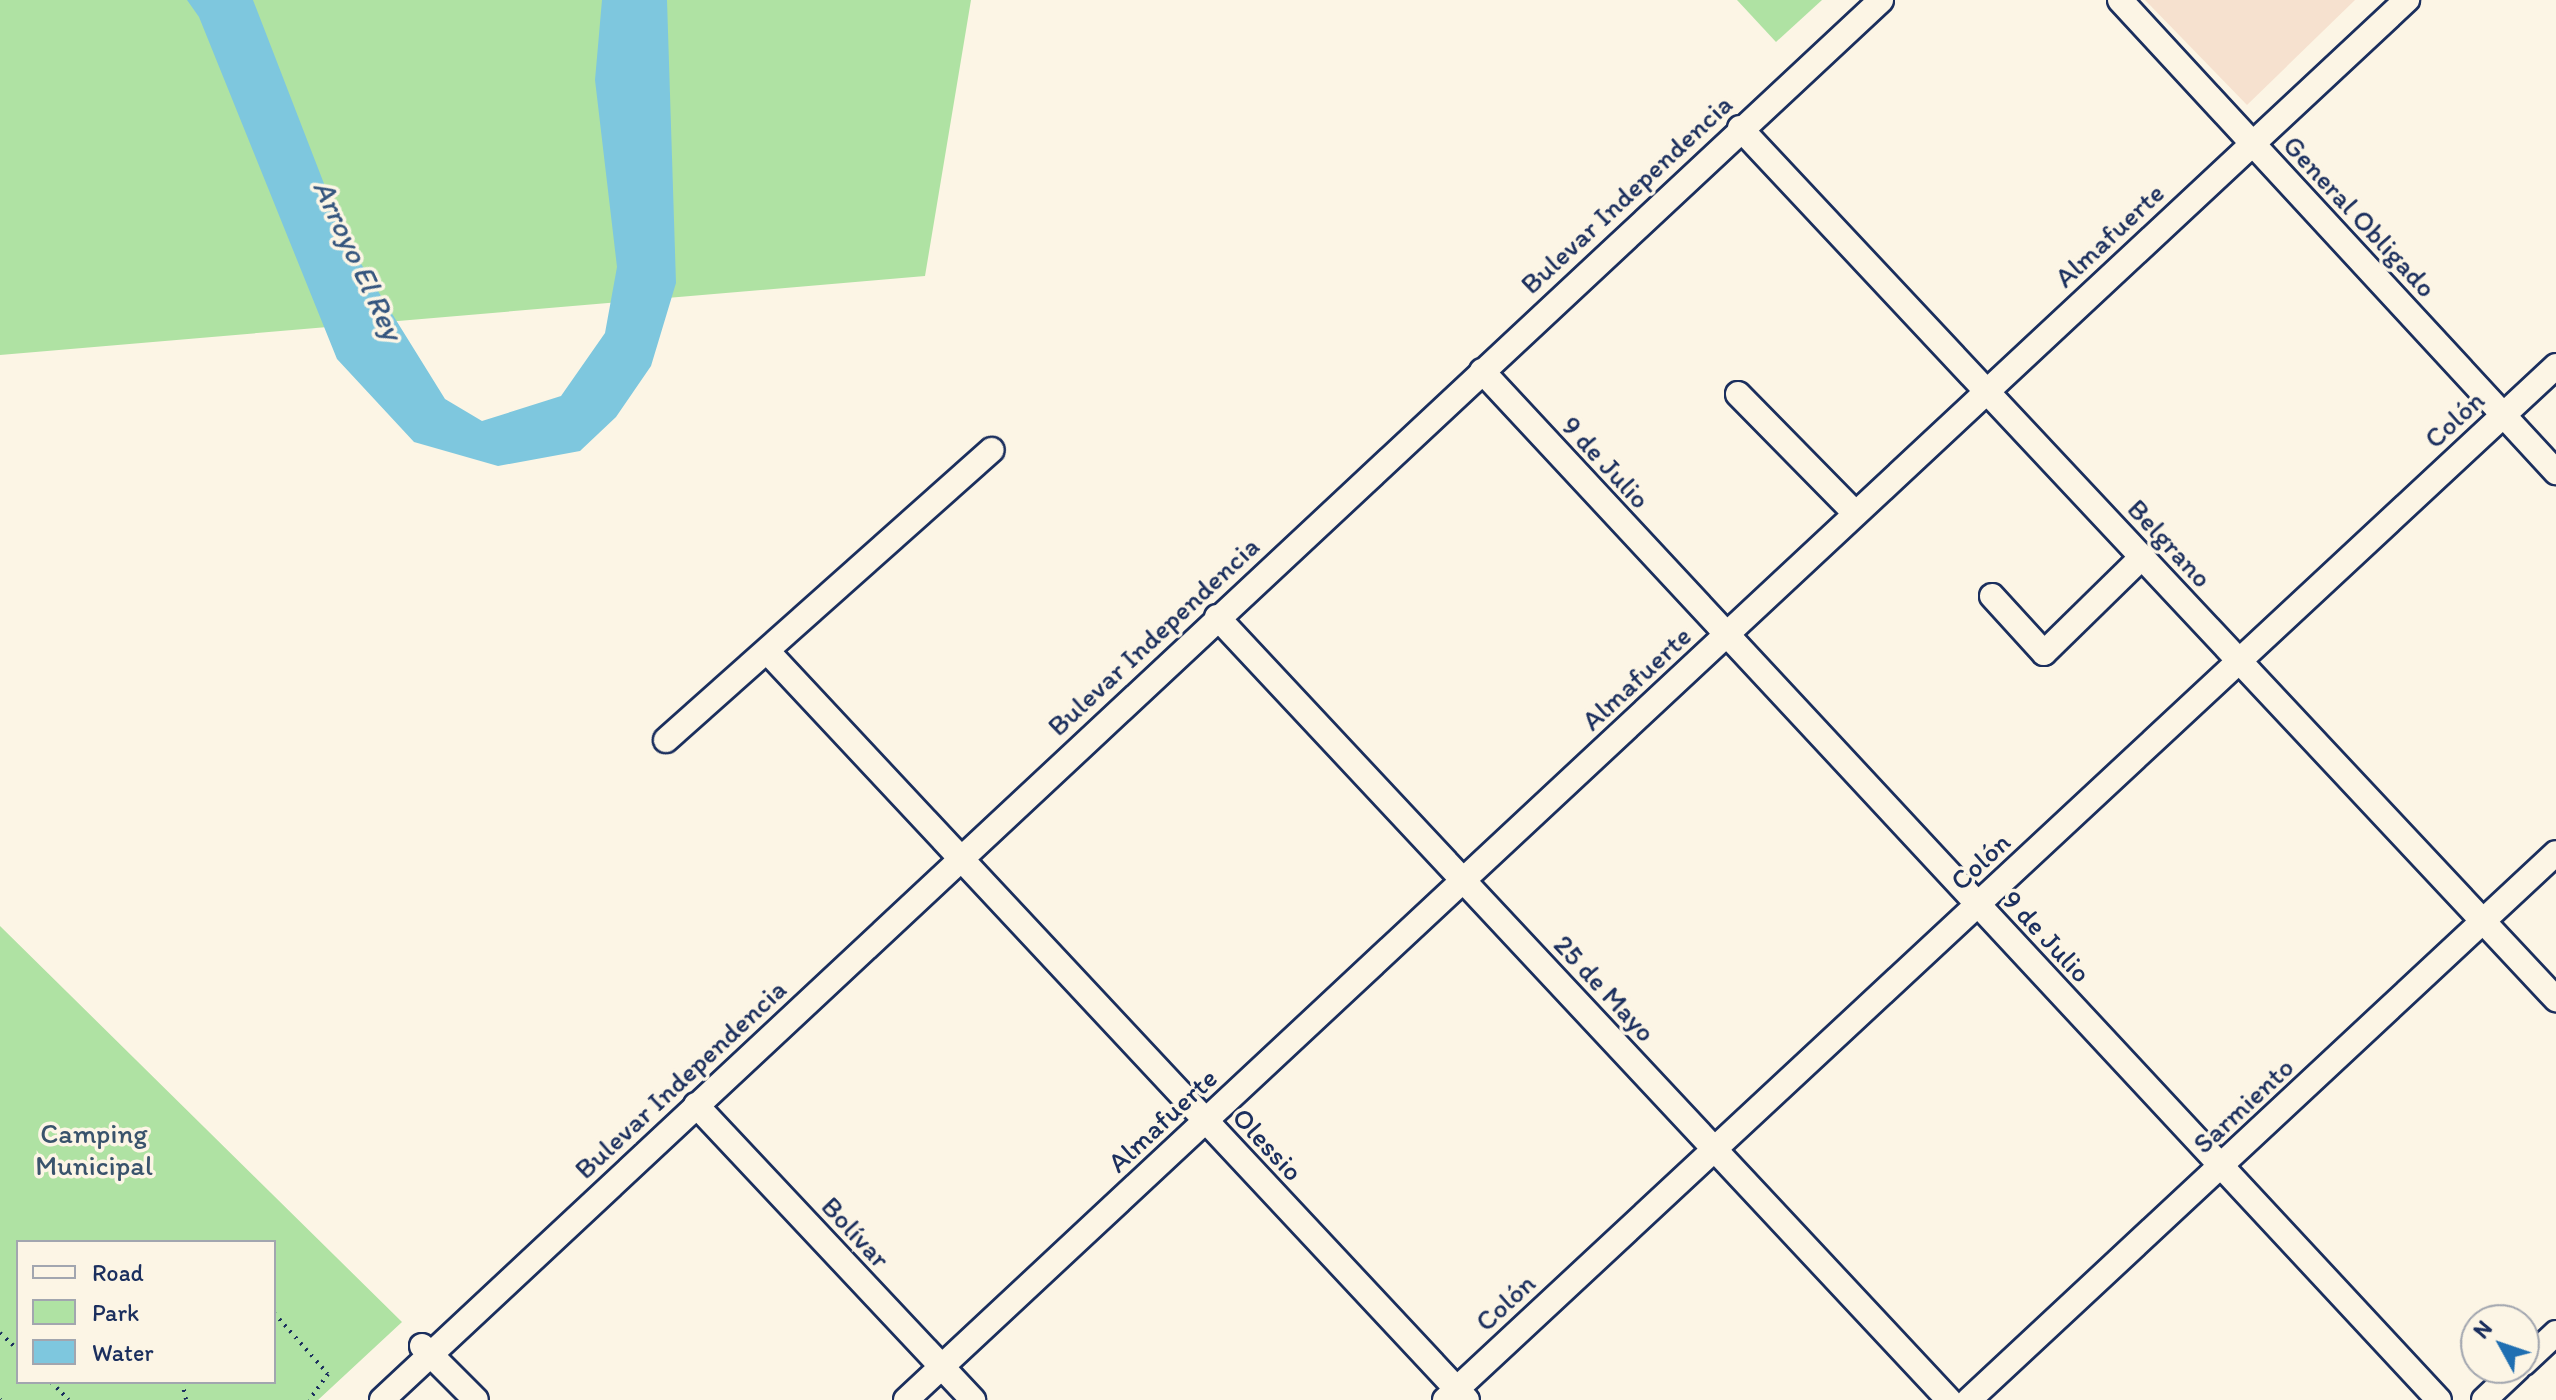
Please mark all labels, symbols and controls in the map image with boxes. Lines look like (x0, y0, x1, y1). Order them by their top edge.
street label: Bulevar Independencia (1513, 87, 1739, 301)
street label: General Obligado (2276, 128, 2444, 304)
water label: Arroyo El Rey (305, 174, 411, 346)
street label: Almafuerte (2047, 176, 2171, 294)
street label: Colón (2417, 383, 2491, 455)
street label: 9 de Julio (1555, 409, 1657, 515)
street label: Belgrano (2121, 492, 2219, 594)
street label: Bulevar Independencia (1040, 529, 1266, 743)
street label: Almafuerte (1574, 619, 1698, 737)
street label: Colón (1943, 825, 2017, 897)
street label: 9 de Julio (1996, 883, 2098, 989)
street label: 25 de Mayo (1547, 927, 1663, 1049)
street label: Bulevar Independencia (567, 972, 793, 1186)
street label: Sarmiento (2186, 1050, 2300, 1160)
street label: Almafuerte (1100, 1061, 1224, 1179)
street label: Olessio (1226, 1100, 1310, 1188)
park label: Camping Municipal (35, 1116, 153, 1182)
street label: Bolívar (815, 1189, 897, 1275)
legend (16, 1240, 276, 1384)
text: Road (92, 1258, 144, 1287)
street label: Colón (1468, 1266, 1542, 1338)
text: Park (92, 1298, 139, 1327)
north arrow (2460, 1304, 2540, 1384)
text: N (2468, 1315, 2498, 1344)
text: Water (92, 1338, 154, 1367)

